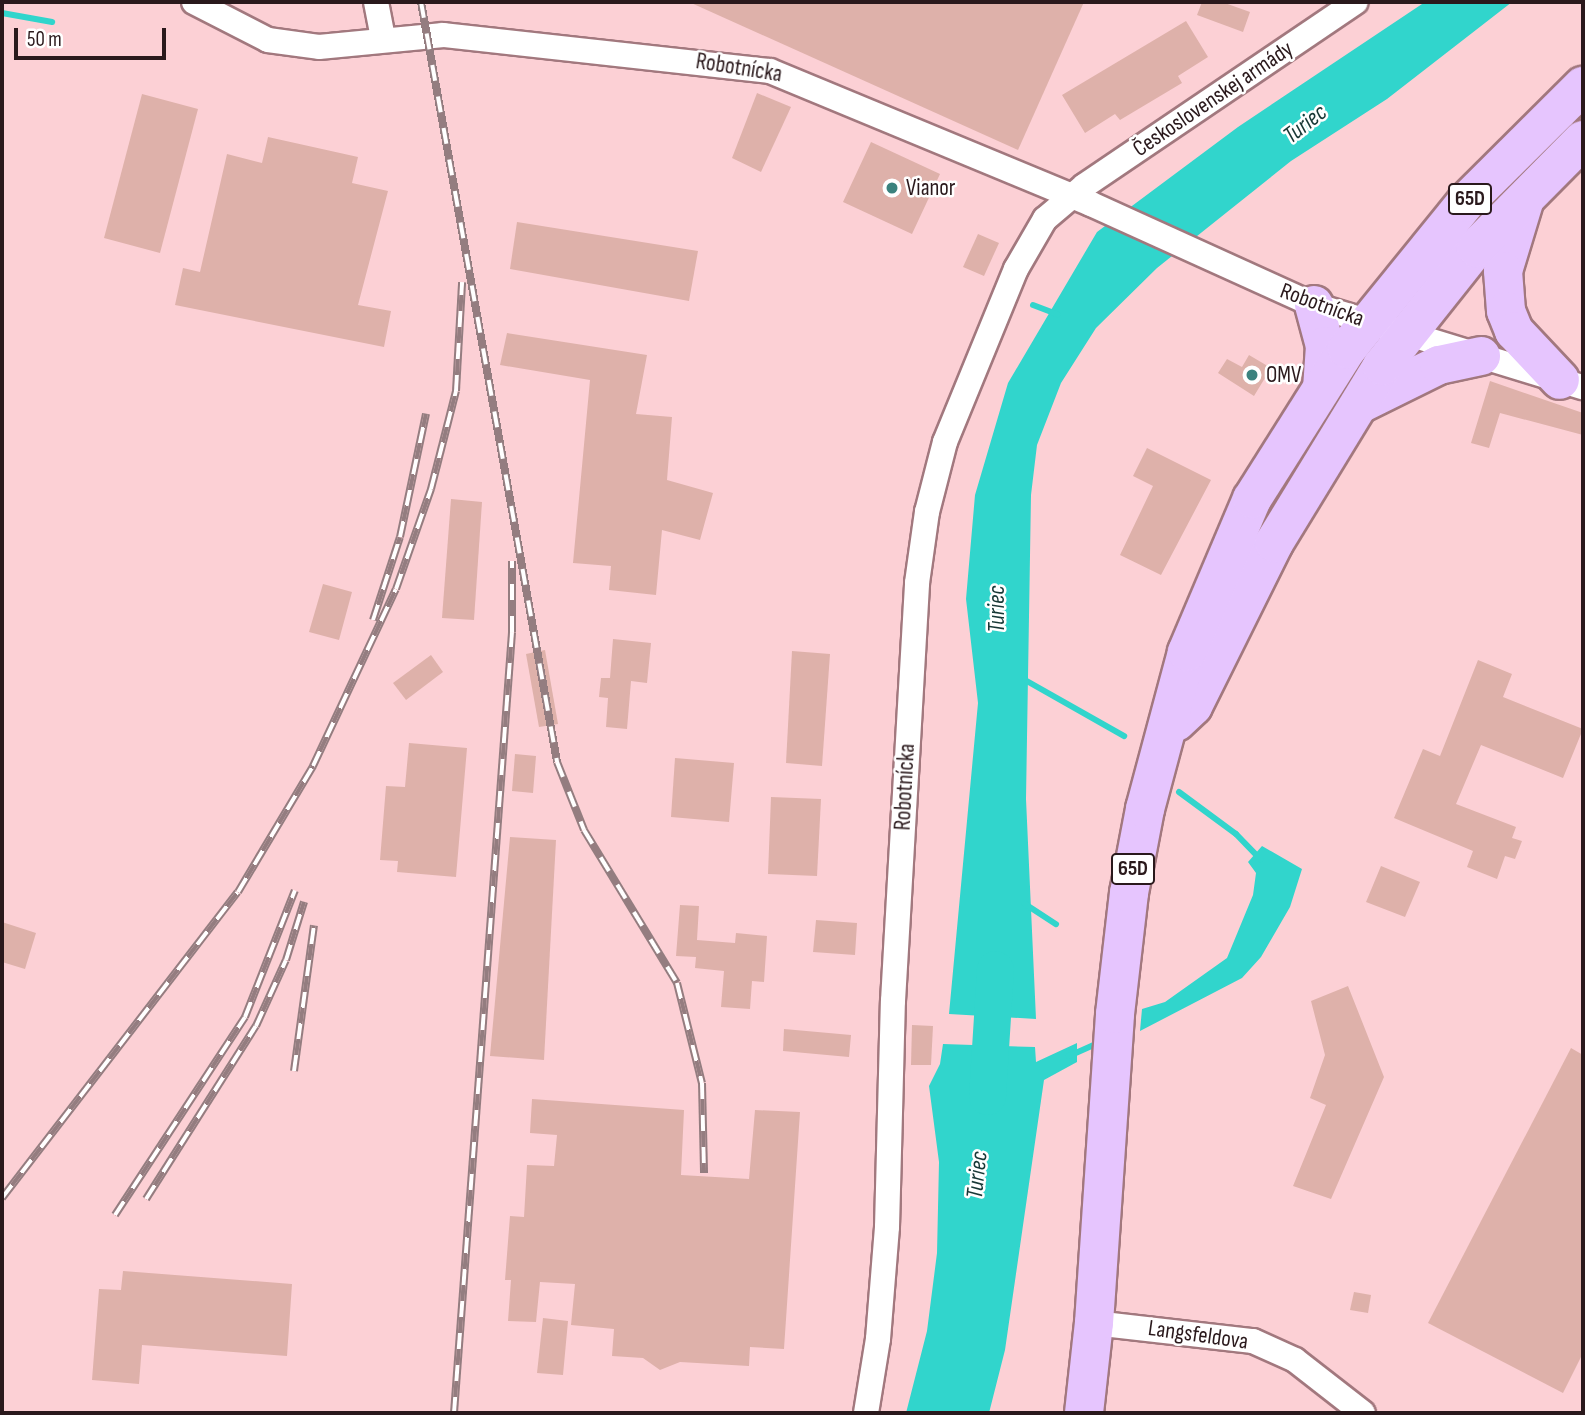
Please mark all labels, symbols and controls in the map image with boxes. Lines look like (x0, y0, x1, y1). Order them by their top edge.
scale bar (18, 14, 170, 58)
text: 50 m (27, 27, 62, 52)
street label: Československej armády (1128, 35, 1298, 163)
street label: Robotnícka (694, 48, 784, 88)
water label: Turiec (1277, 98, 1333, 150)
place label: Vianor (906, 174, 955, 202)
marker: Vianor (884, 180, 900, 196)
road number: 65D (1447, 182, 1493, 216)
street label: Robotnícka (1276, 277, 1368, 333)
place label: OMV (1266, 361, 1301, 389)
marker: OMV (1244, 367, 1260, 383)
water label: Turiec (983, 585, 1011, 633)
street label: Robotnícka (889, 743, 921, 831)
road number: 65D (1110, 852, 1156, 886)
water label: Turiec (960, 1150, 994, 1200)
street label: Langsfeldova (1146, 1314, 1250, 1356)

